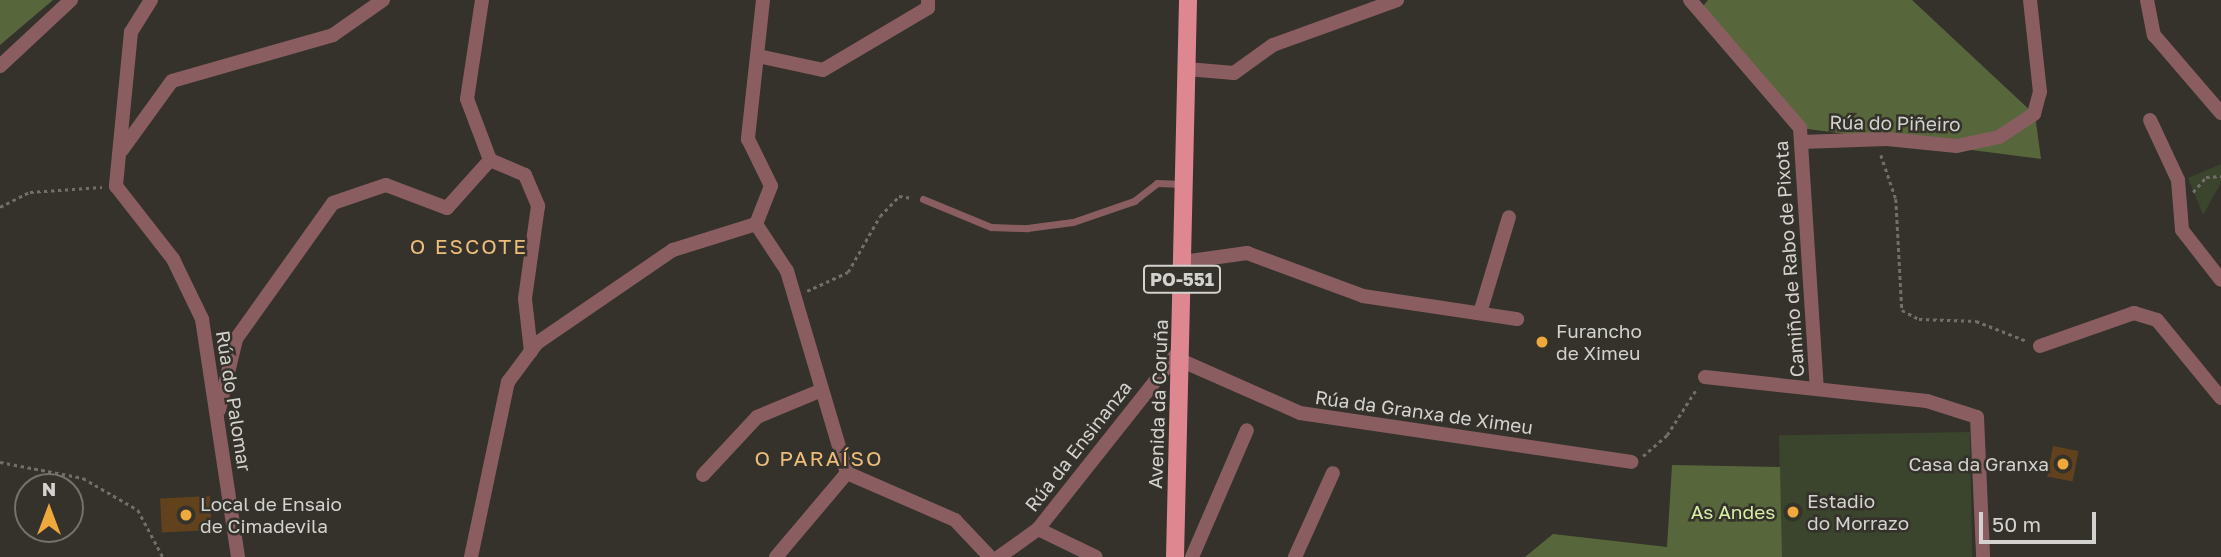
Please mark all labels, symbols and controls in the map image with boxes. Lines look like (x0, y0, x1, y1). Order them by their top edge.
street label: Rúa do Piñeiro (1829, 110, 1961, 136)
street label: Camiño de Rabo de Pixota (1769, 140, 1809, 378)
district label: O ESCOTE (411, 233, 527, 259)
road number: PO-551 (1142, 264, 1222, 293)
street label: Avenida da Coruña (1144, 319, 1172, 489)
place label: Furancho de Ximeu (1556, 320, 1642, 364)
street label: Rúa do Palomar (212, 329, 256, 473)
marker: Furancho de Ximeu (1534, 334, 1550, 350)
street label: Rúa da Ensinanza (1020, 376, 1136, 516)
street label: Rúa da Granxa de Ximeu (1314, 385, 1534, 439)
district label: O PARAÍSO (756, 445, 882, 471)
place label: Casa da Granxa (1909, 453, 2049, 475)
marker: Casa da Granxa (2055, 456, 2071, 472)
north arrow (14, 473, 84, 543)
text: N (42, 477, 56, 500)
place label: Estadio do Morrazo (1807, 490, 1909, 534)
place label: Local de Ensaio de Cimadevila (200, 493, 342, 537)
scale bar (1983, 498, 2100, 542)
park label: As Andes (1691, 501, 1775, 523)
marker: Estadio do Morrazo (1785, 504, 1801, 520)
marker: Local de Ensaio de Cimadevila (178, 507, 194, 523)
text: 50 m (1992, 511, 2041, 537)

